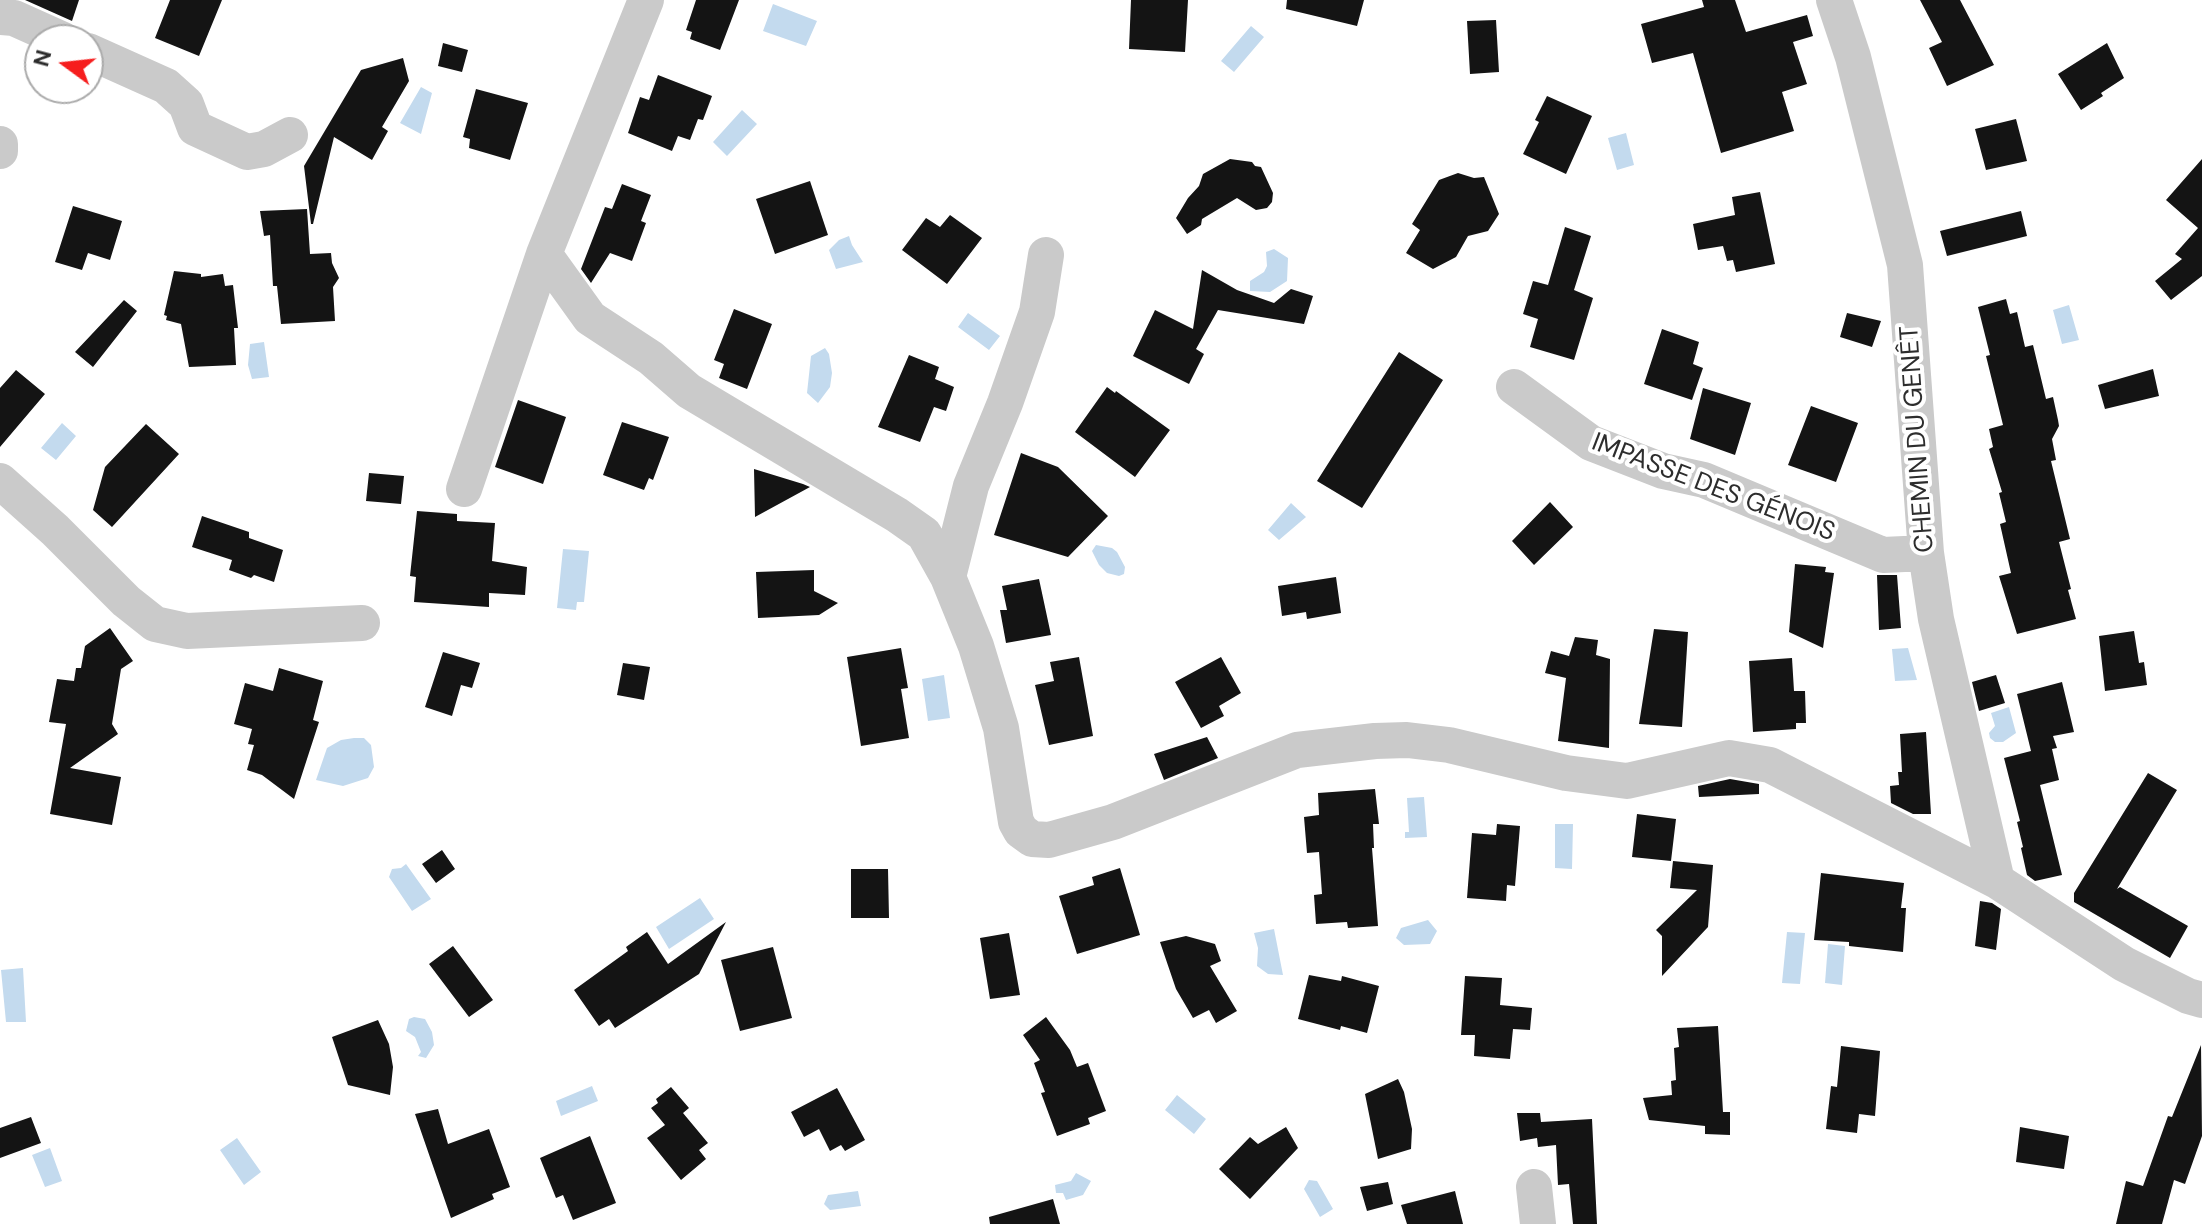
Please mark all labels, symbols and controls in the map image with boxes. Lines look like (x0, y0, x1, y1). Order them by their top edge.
north arrow (24, 24, 104, 104)
text: N (26, 47, 58, 70)
street label: CHEMIN DU GENÊT (1895, 325, 1941, 553)
street label: IMPASSE DES GÉNOIS (1587, 427, 1839, 549)

